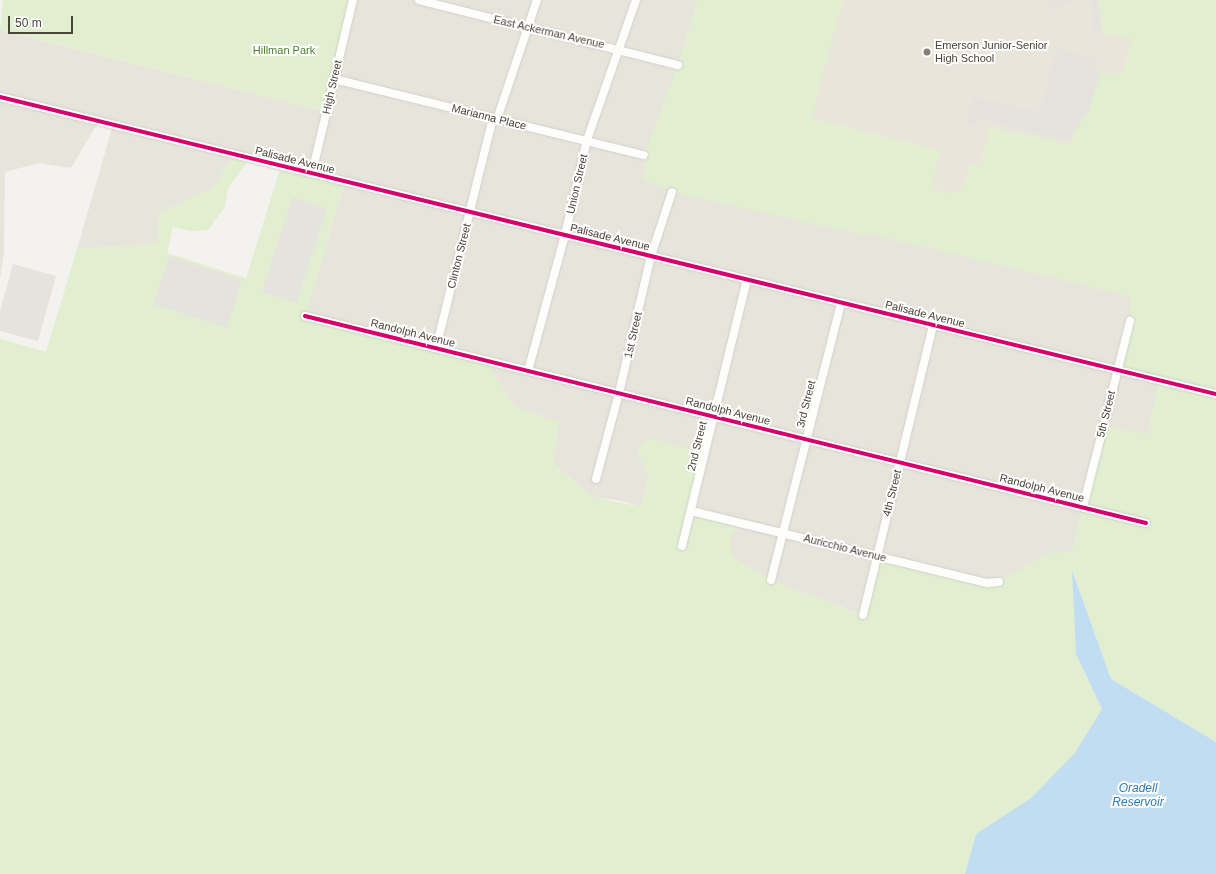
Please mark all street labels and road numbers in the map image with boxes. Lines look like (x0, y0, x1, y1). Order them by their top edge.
street label: East Ackerman Avenue (492, 13, 606, 51)
street label: High Street (319, 59, 345, 115)
street label: Marianna Place (450, 101, 528, 133)
street label: Palisade Avenue (253, 144, 337, 176)
street label: Union Street (564, 153, 590, 215)
street label: Palisade Avenue (568, 221, 652, 253)
street label: Clinton Street (445, 222, 473, 290)
street label: Palisade Avenue (883, 298, 967, 330)
street label: 1st Street (621, 311, 645, 359)
street label: Randolph Avenue (369, 316, 457, 350)
street label: 3rd Street (794, 379, 818, 429)
street label: 5th Street (1094, 389, 1118, 439)
street label: Randolph Avenue (684, 394, 772, 428)
street label: 2nd Street (684, 420, 710, 472)
street label: 4th Street (880, 468, 904, 518)
street label: Randolph Avenue (998, 471, 1086, 505)
street label: Auricchio Avenue (802, 531, 888, 565)

